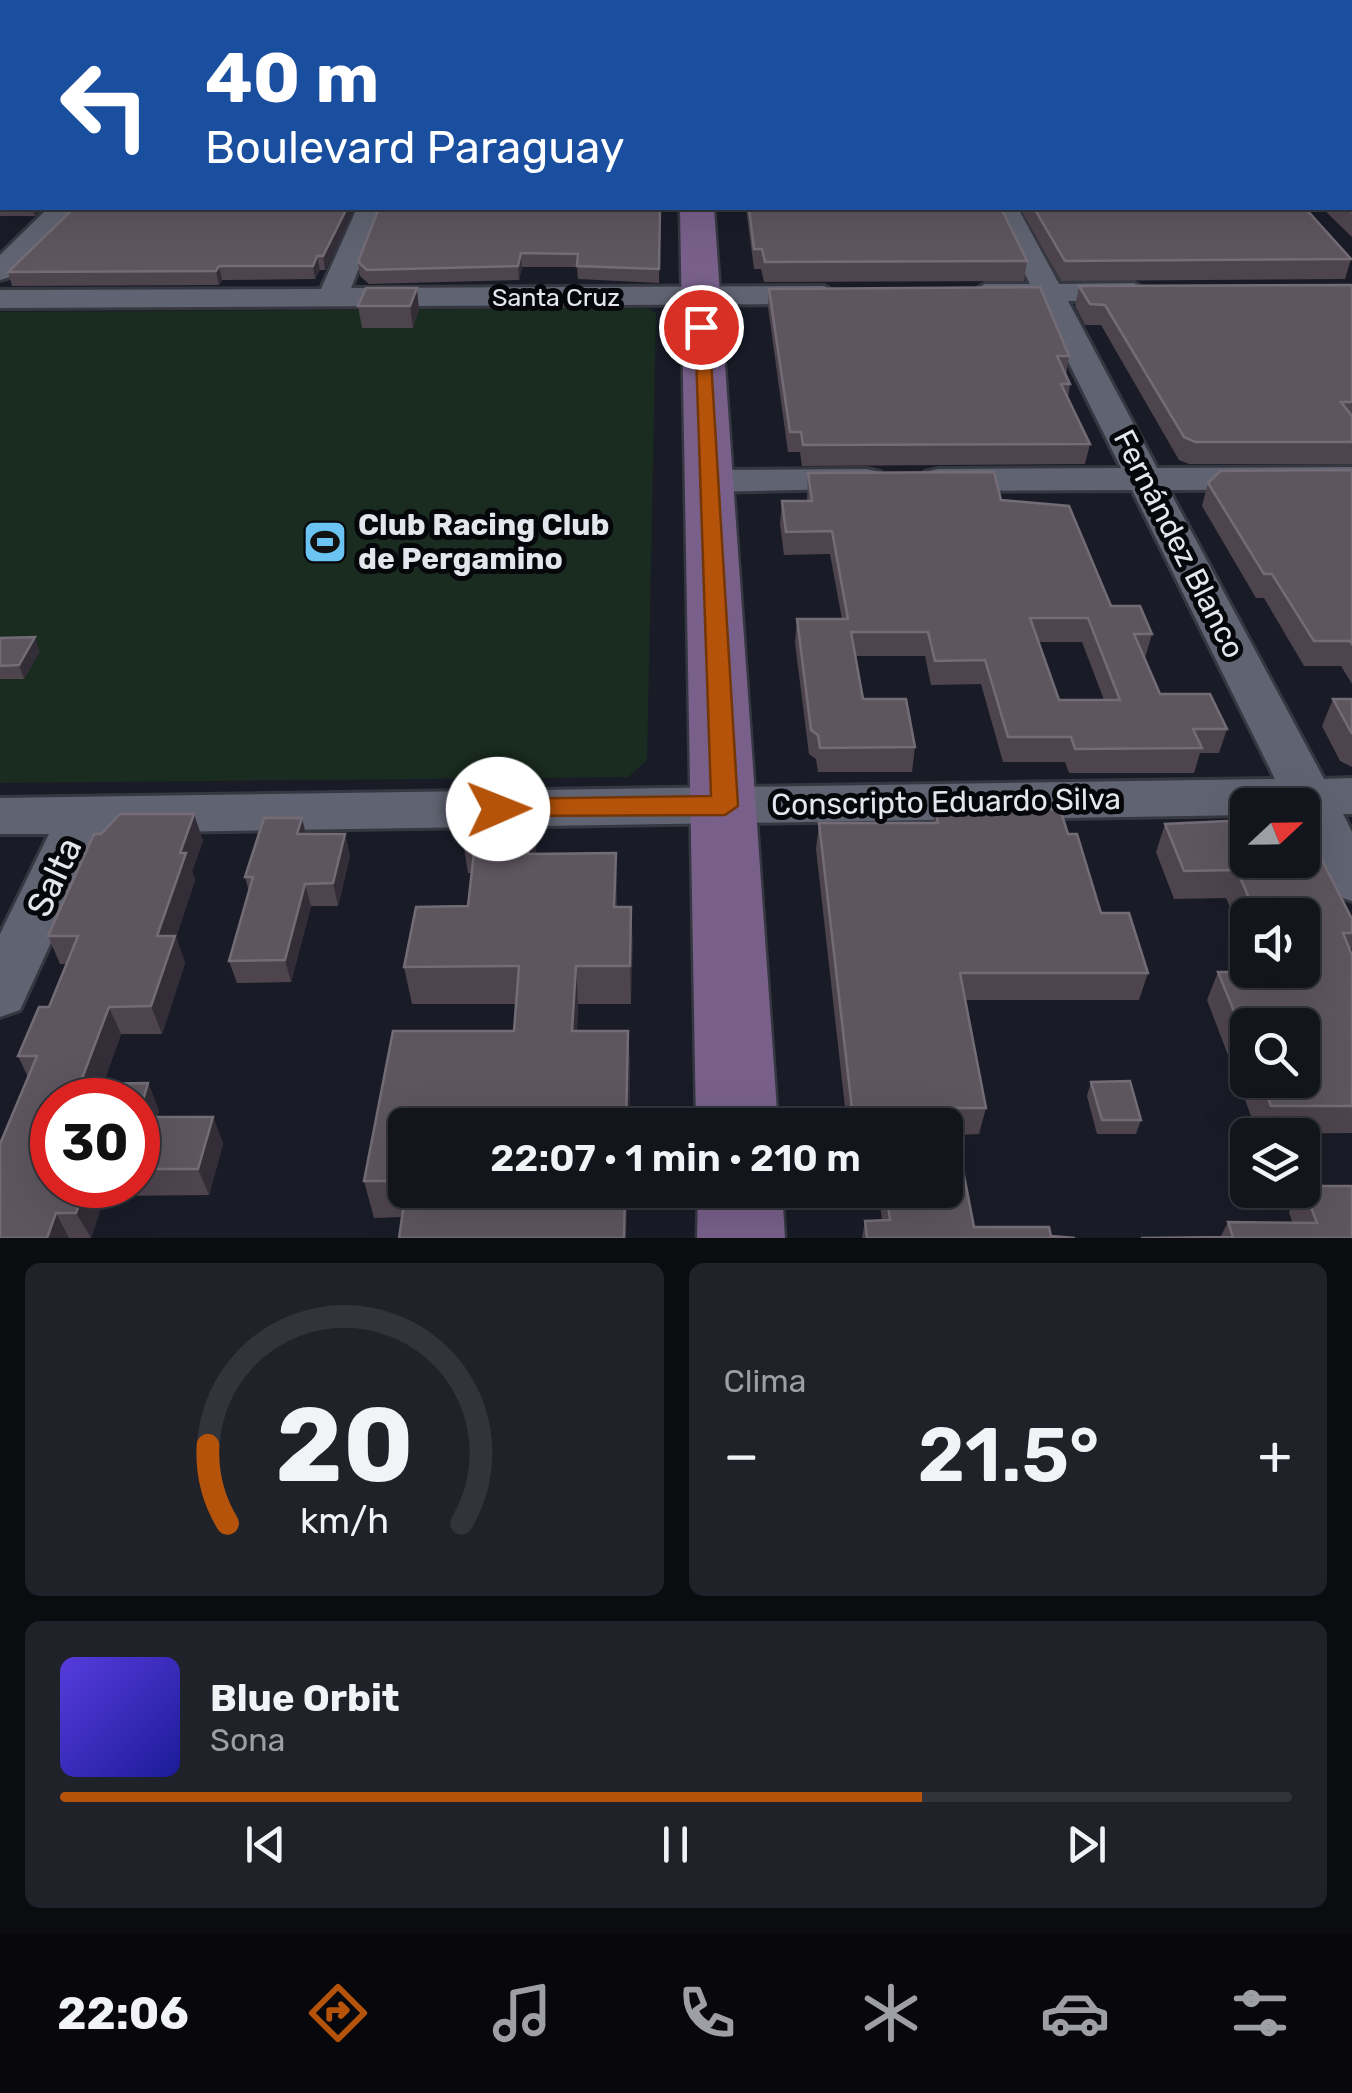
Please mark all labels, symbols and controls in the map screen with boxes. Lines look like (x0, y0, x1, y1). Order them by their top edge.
text: 40 m (205, 37, 379, 120)
icon: left (40, 40, 170, 170)
text: Boulevard Paraguay (205, 121, 625, 174)
street label: Santa Cruz (492, 283, 620, 312)
pin (659, 285, 744, 370)
icon: arrive (674, 300, 729, 355)
street label: Fernández Blanco (1106, 424, 1252, 664)
place label: Club Racing Club de Pergamino (358, 507, 609, 577)
sports icon: Club Racing Club de Pergamino (302, 519, 348, 565)
position arrow (446, 757, 550, 861)
street label: Conscripto Eduardo Silva (771, 781, 1121, 823)
north arrow (1230, 788, 1320, 878)
map controls (1230, 788, 1320, 1208)
street label: Salta (18, 831, 90, 923)
button: sound (1230, 898, 1320, 988)
button: search (1230, 1008, 1320, 1098)
speed limit sign: 30 (30, 1078, 160, 1208)
button: layers (1230, 1118, 1320, 1208)
text: 22:07 · 1 min · 210 m (490, 1135, 861, 1181)
text: Clima (724, 1362, 806, 1400)
text: 20 (275, 1384, 413, 1507)
text: 21.5° (918, 1411, 1099, 1500)
text: − (724, 1423, 759, 1488)
text: + (1258, 1423, 1292, 1488)
text: km/h (300, 1500, 389, 1542)
text: Blue Orbit (210, 1675, 400, 1721)
text: Sona (210, 1721, 285, 1759)
icon: previous (238, 1817, 293, 1872)
icon: pause (648, 1817, 703, 1872)
icon: next (1059, 1817, 1114, 1872)
icon: directions (303, 1978, 373, 2048)
icon: music (487, 1978, 557, 2048)
icon: phone (672, 1978, 742, 2048)
icon: climate (856, 1978, 926, 2048)
icon: car (1040, 1978, 1110, 2048)
icon: filters (1225, 1978, 1295, 2048)
text: 22:06 (57, 1987, 189, 2040)

